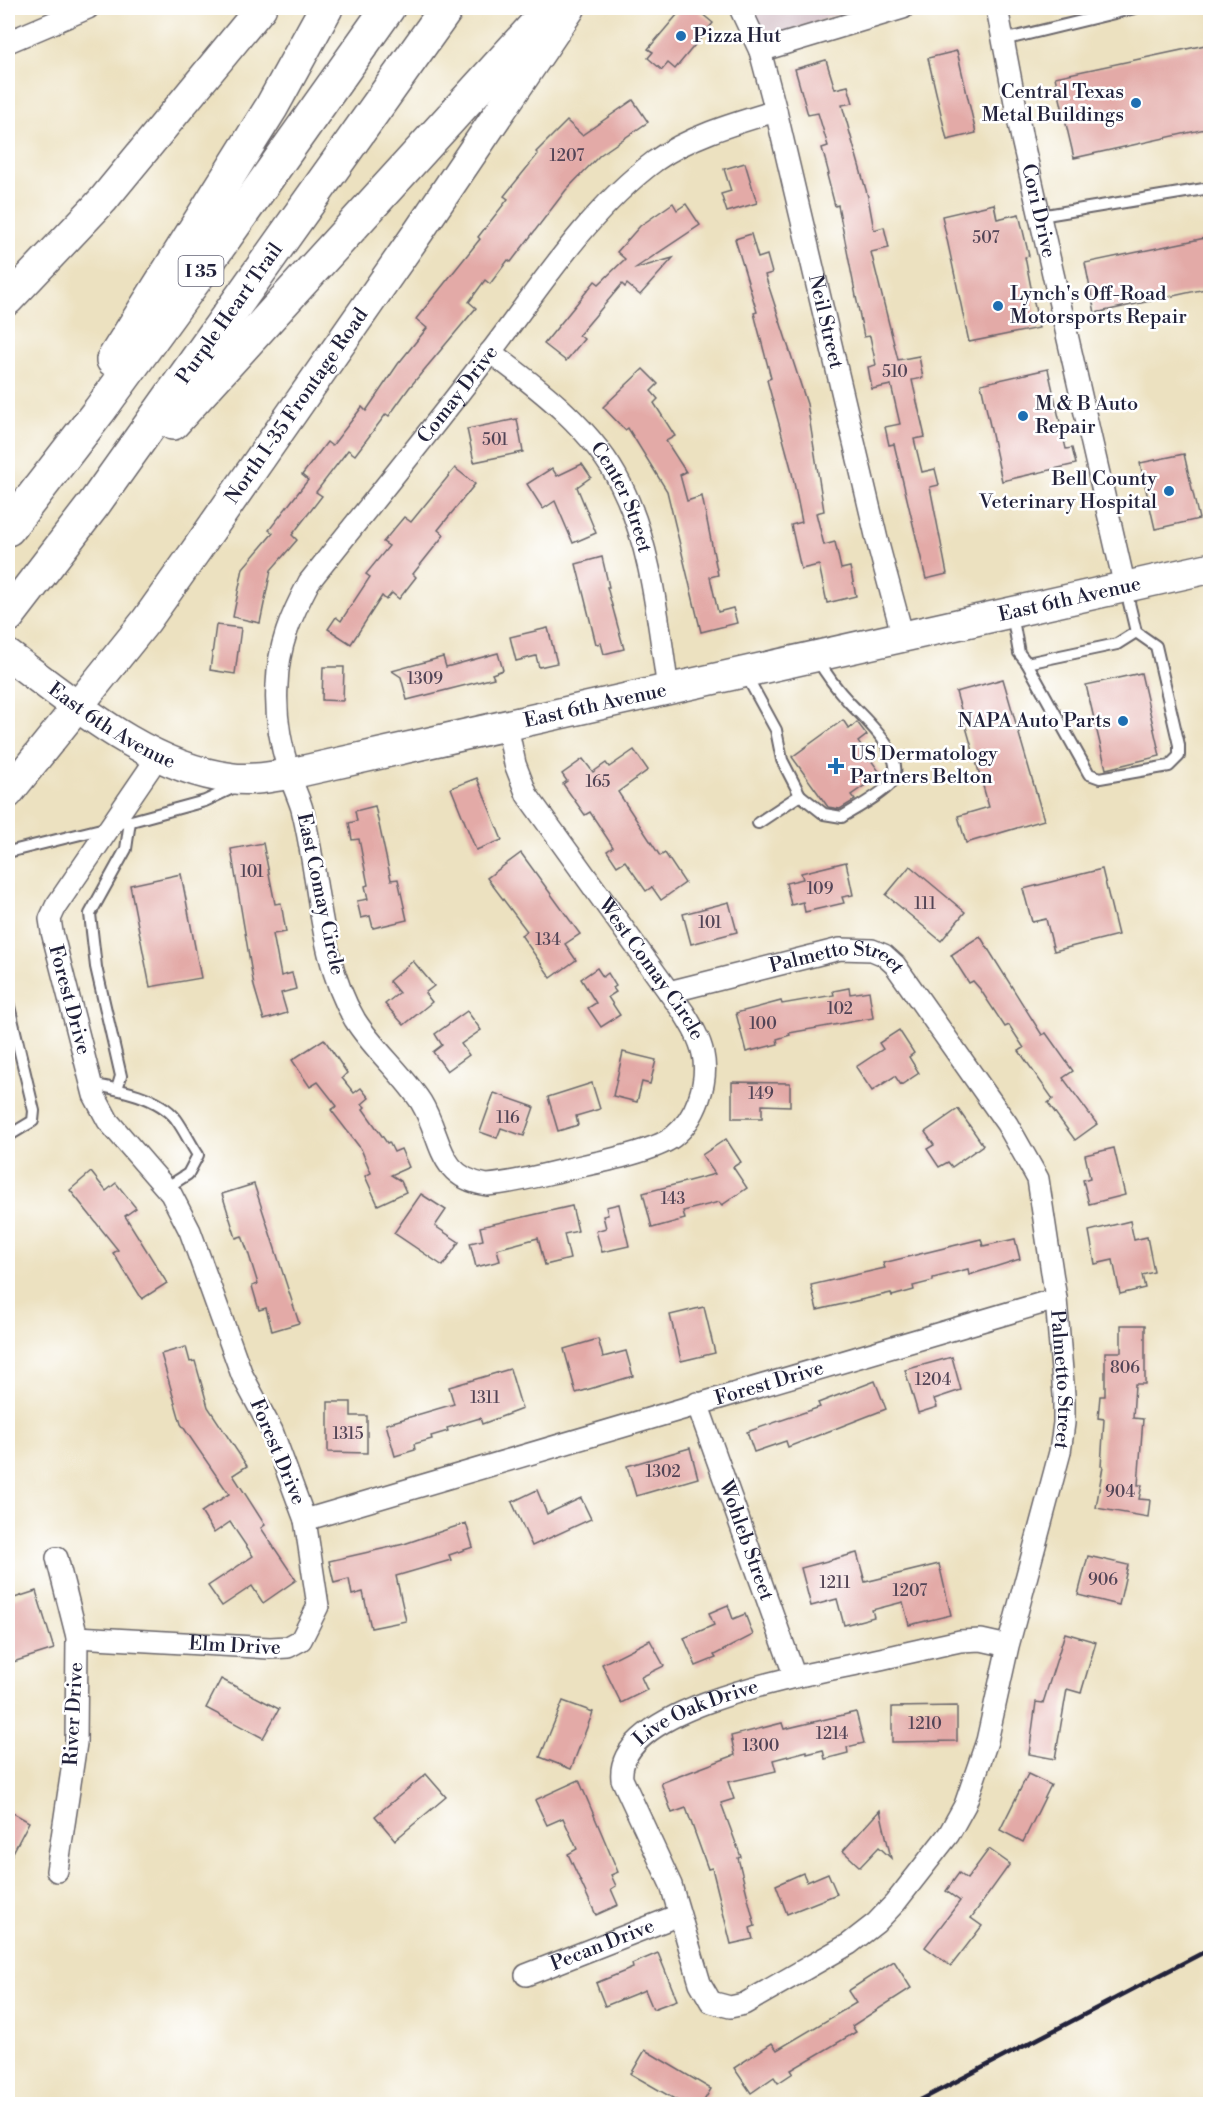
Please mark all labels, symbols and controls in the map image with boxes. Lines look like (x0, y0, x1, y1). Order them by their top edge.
place label: Pizza Hut (693, 24, 781, 49)
marker: Pizza Hut (674, 29, 688, 43)
place label: Central Texas Metal Buildings (982, 80, 1124, 128)
marker: Central Texas Metal Buildings (1129, 96, 1143, 110)
house number: 1207 (550, 146, 584, 166)
street label: Cori Drive (1016, 161, 1061, 260)
house number: 507 (972, 228, 1000, 248)
street label: Purple Heart Trail (171, 238, 288, 389)
road number: I 35 (178, 256, 224, 286)
street label: Neil Street (802, 272, 849, 371)
place label: Lynch's Off-Road Motorsports Repair (1010, 282, 1187, 330)
marker: Lynch's Off-Road Motorsports Repair (991, 299, 1005, 313)
street label: North I-35 Frontage Road (220, 303, 374, 509)
street label: Comay Drive (412, 340, 503, 449)
house number: 510 (882, 362, 908, 382)
place label: M & B Auto Repair (1035, 392, 1138, 440)
marker: M & B Auto Repair (1016, 409, 1030, 423)
house number: 501 (482, 430, 508, 450)
street label: Center Street (585, 437, 657, 555)
place label: Bell County Veterinary Hospital (978, 467, 1157, 515)
marker: Bell County Veterinary Hospital (1162, 484, 1176, 498)
street label: East 6th Avenue (996, 571, 1143, 627)
house number: 1309 (407, 669, 443, 689)
street label: East 6th Avenue (43, 677, 179, 775)
street label: East 6th Avenue (522, 677, 669, 734)
place label: NAPA Auto Parts (958, 709, 1111, 734)
marker: NAPA Auto Parts (1116, 714, 1130, 728)
place label: US Dermatology Partners Belton (850, 742, 998, 790)
marker: US Dermatology Partners Belton (827, 757, 845, 775)
house number: 165 (586, 772, 611, 792)
street label: East Comay Circle (291, 811, 349, 977)
house number: 101 (240, 862, 264, 882)
house number: 109 (807, 879, 834, 899)
street label: West Comay Circle (592, 892, 710, 1044)
house number: 111 (914, 894, 936, 914)
house number: 101 (698, 913, 722, 933)
house number: 134 (535, 930, 561, 950)
street label: Palmetto Street (767, 936, 910, 979)
street label: Forest Drive (42, 942, 96, 1058)
house number: 102 (827, 999, 853, 1019)
house number: 100 (749, 1014, 777, 1034)
house number: 149 (748, 1084, 774, 1104)
house number: 116 (496, 1108, 520, 1128)
house number: 143 (661, 1189, 685, 1209)
street label: Palmetto Street (1044, 1309, 1077, 1451)
street label: Forest Drive (712, 1355, 827, 1411)
house number: 806 (1110, 1358, 1140, 1378)
house number: 1204 (915, 1370, 952, 1390)
house number: 1311 (470, 1388, 500, 1408)
street label: Forest Drive (243, 1395, 311, 1509)
house number: 1315 (332, 1424, 364, 1444)
house number: 1302 (645, 1462, 681, 1482)
street label: Wohleb Street (713, 1476, 779, 1604)
house number: 904 (1105, 1482, 1135, 1502)
house number: 906 (1088, 1570, 1118, 1590)
house number: 1211 (820, 1573, 851, 1593)
house number: 1207 (893, 1581, 927, 1601)
street label: Elm Drive (188, 1631, 282, 1661)
street label: River Drive (59, 1661, 89, 1767)
street label: Live Oak Drive (628, 1674, 761, 1752)
house number: 1210 (908, 1714, 942, 1734)
house number: 1214 (816, 1724, 849, 1744)
house number: 1300 (743, 1736, 779, 1756)
street label: Pecan Drive (547, 1913, 658, 1977)

